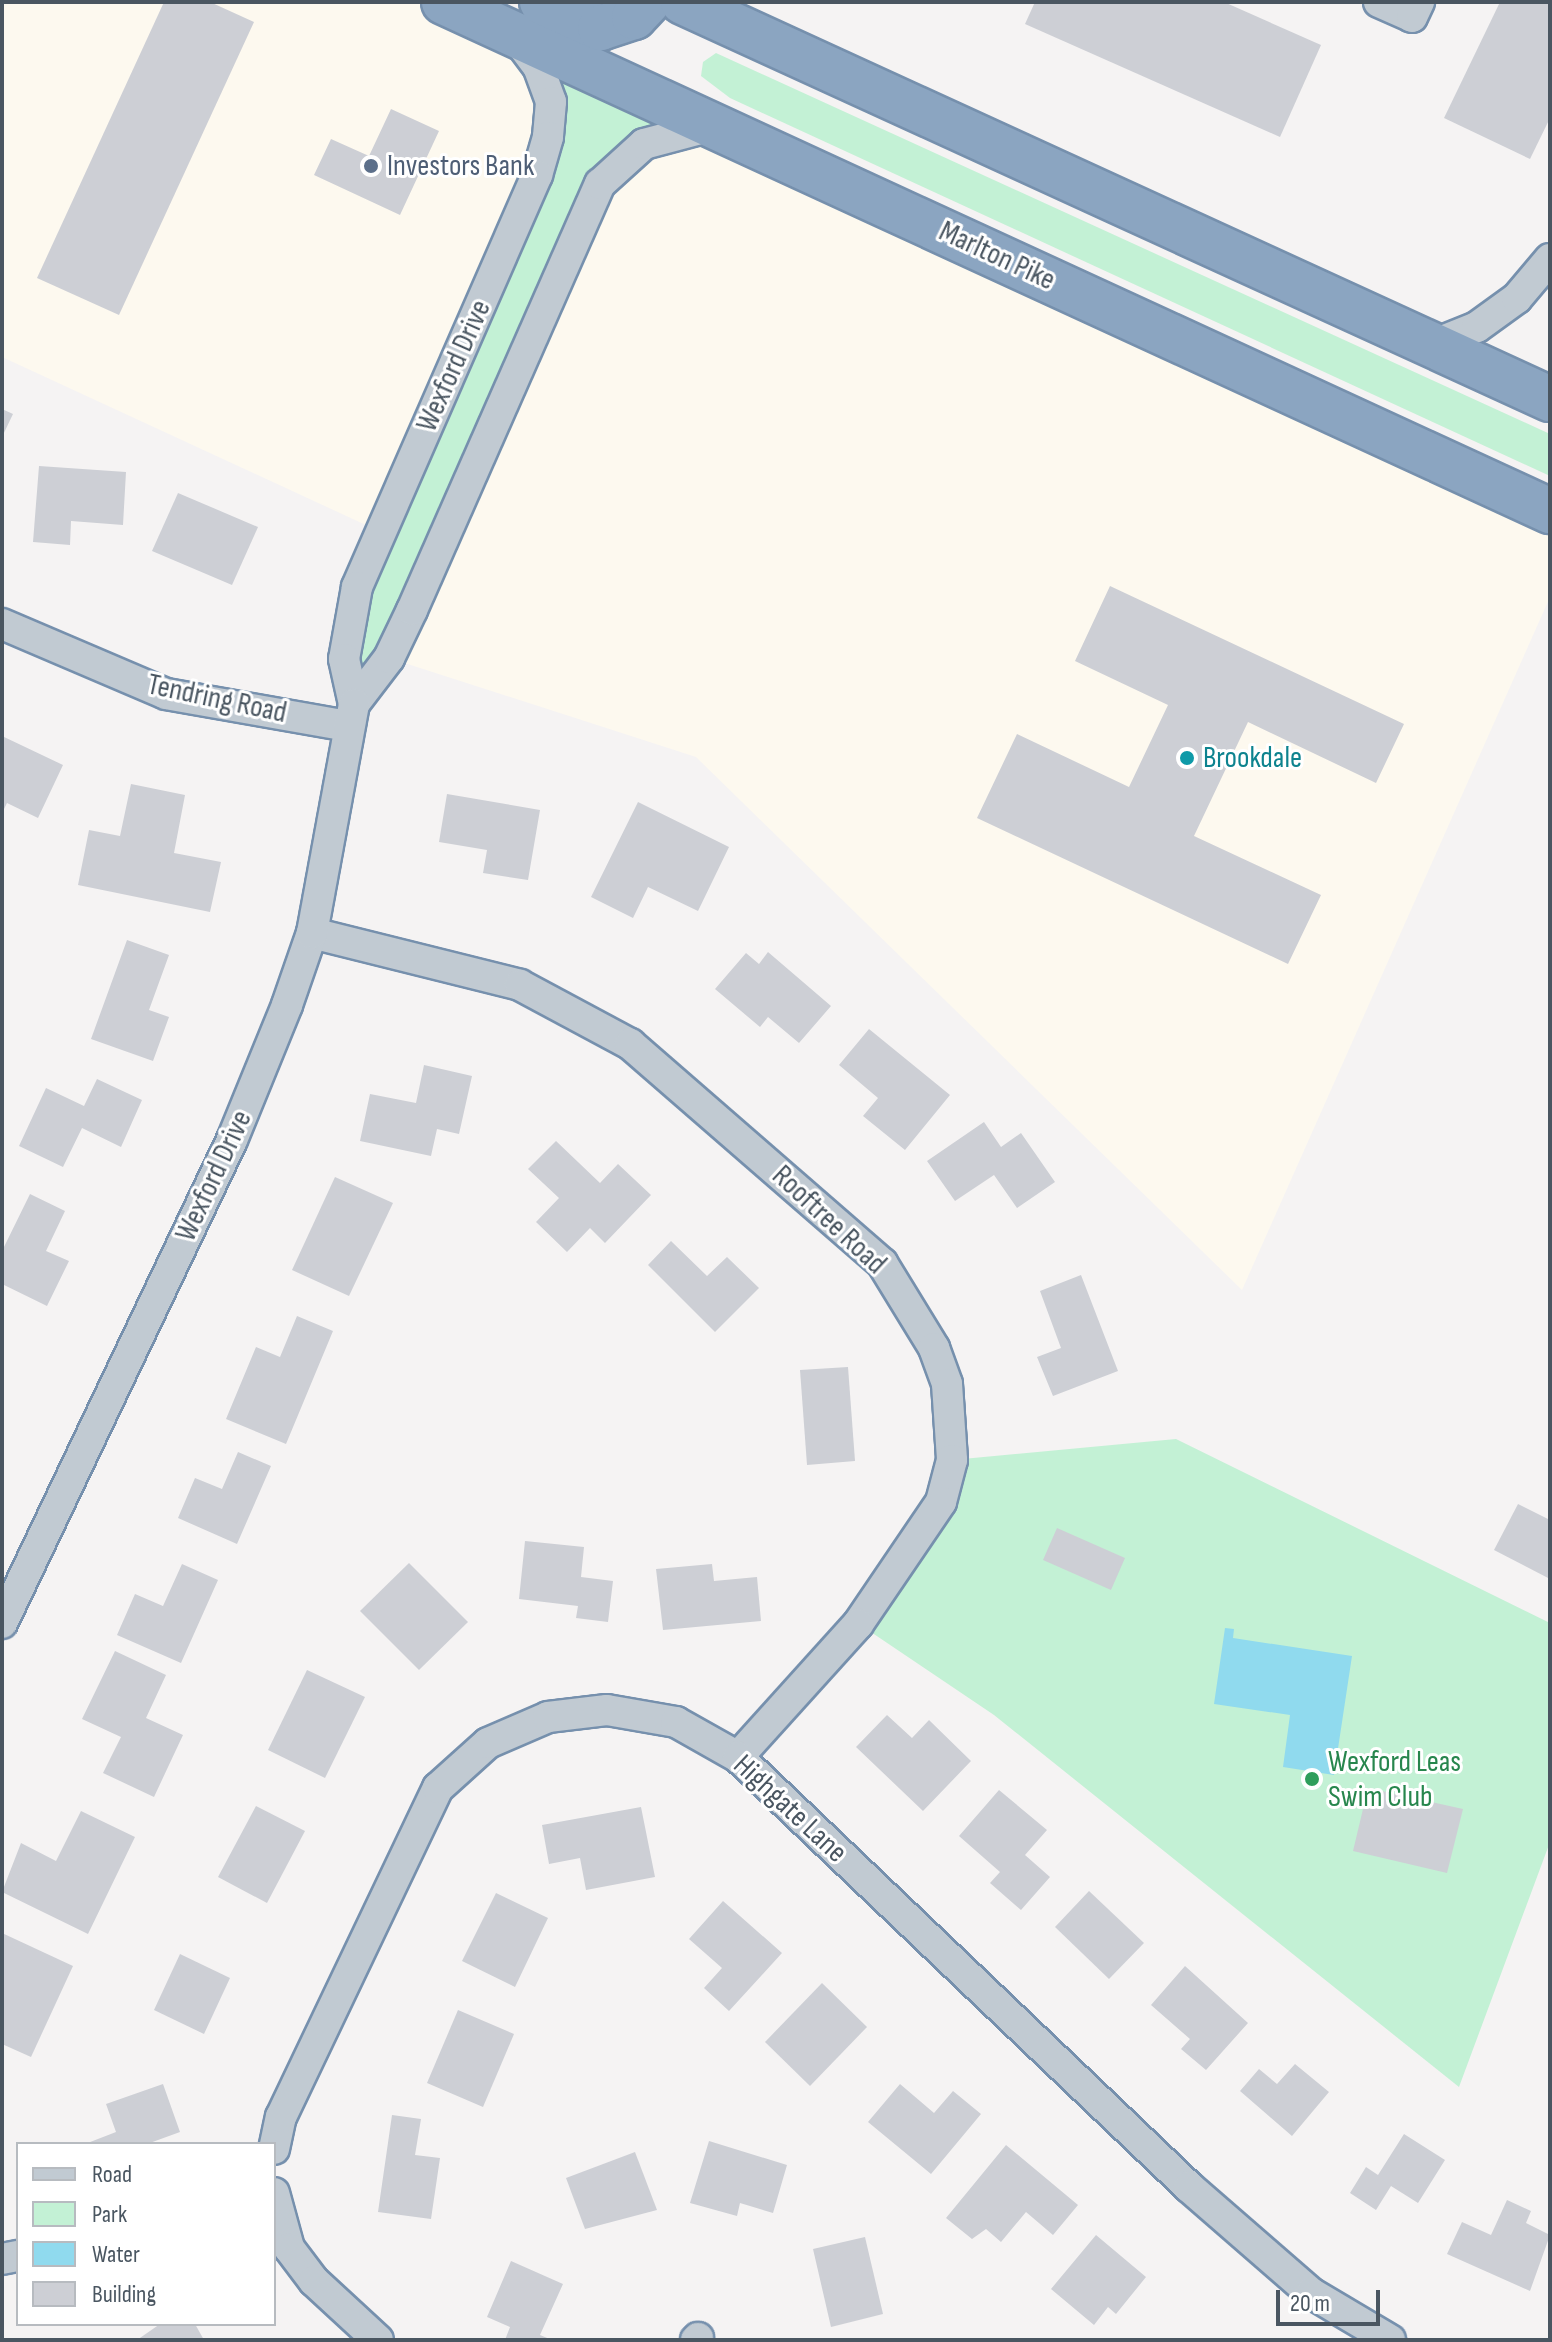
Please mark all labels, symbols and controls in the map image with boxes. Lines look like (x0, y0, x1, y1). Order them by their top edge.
place label: Investors Bank (387, 148, 534, 184)
marker: Investors Bank (362, 157, 380, 175)
street label: Marlton Pike (933, 214, 1061, 298)
street label: Wexford Drive (409, 295, 499, 437)
street label: Tendring Road (144, 667, 290, 731)
place label: Brookdale (1203, 740, 1302, 776)
marker: Brookdale (1178, 749, 1196, 767)
street label: Wexford Drive (168, 1105, 260, 1247)
street label: Rooftree Road (764, 1158, 894, 1282)
place label: Wexford Leas Swim Club (1328, 1744, 1461, 1814)
street label: Highgate Lane (726, 1747, 854, 1871)
marker: Wexford Leas Swim Club (1303, 1770, 1321, 1788)
legend (16, 2142, 276, 2326)
text: Road (92, 2160, 132, 2189)
text: Park (92, 2200, 127, 2229)
text: Water (92, 2240, 140, 2269)
scale bar (1280, 2274, 1384, 2324)
text: Building (92, 2280, 156, 2309)
text: 20 m (1290, 2289, 1330, 2318)

